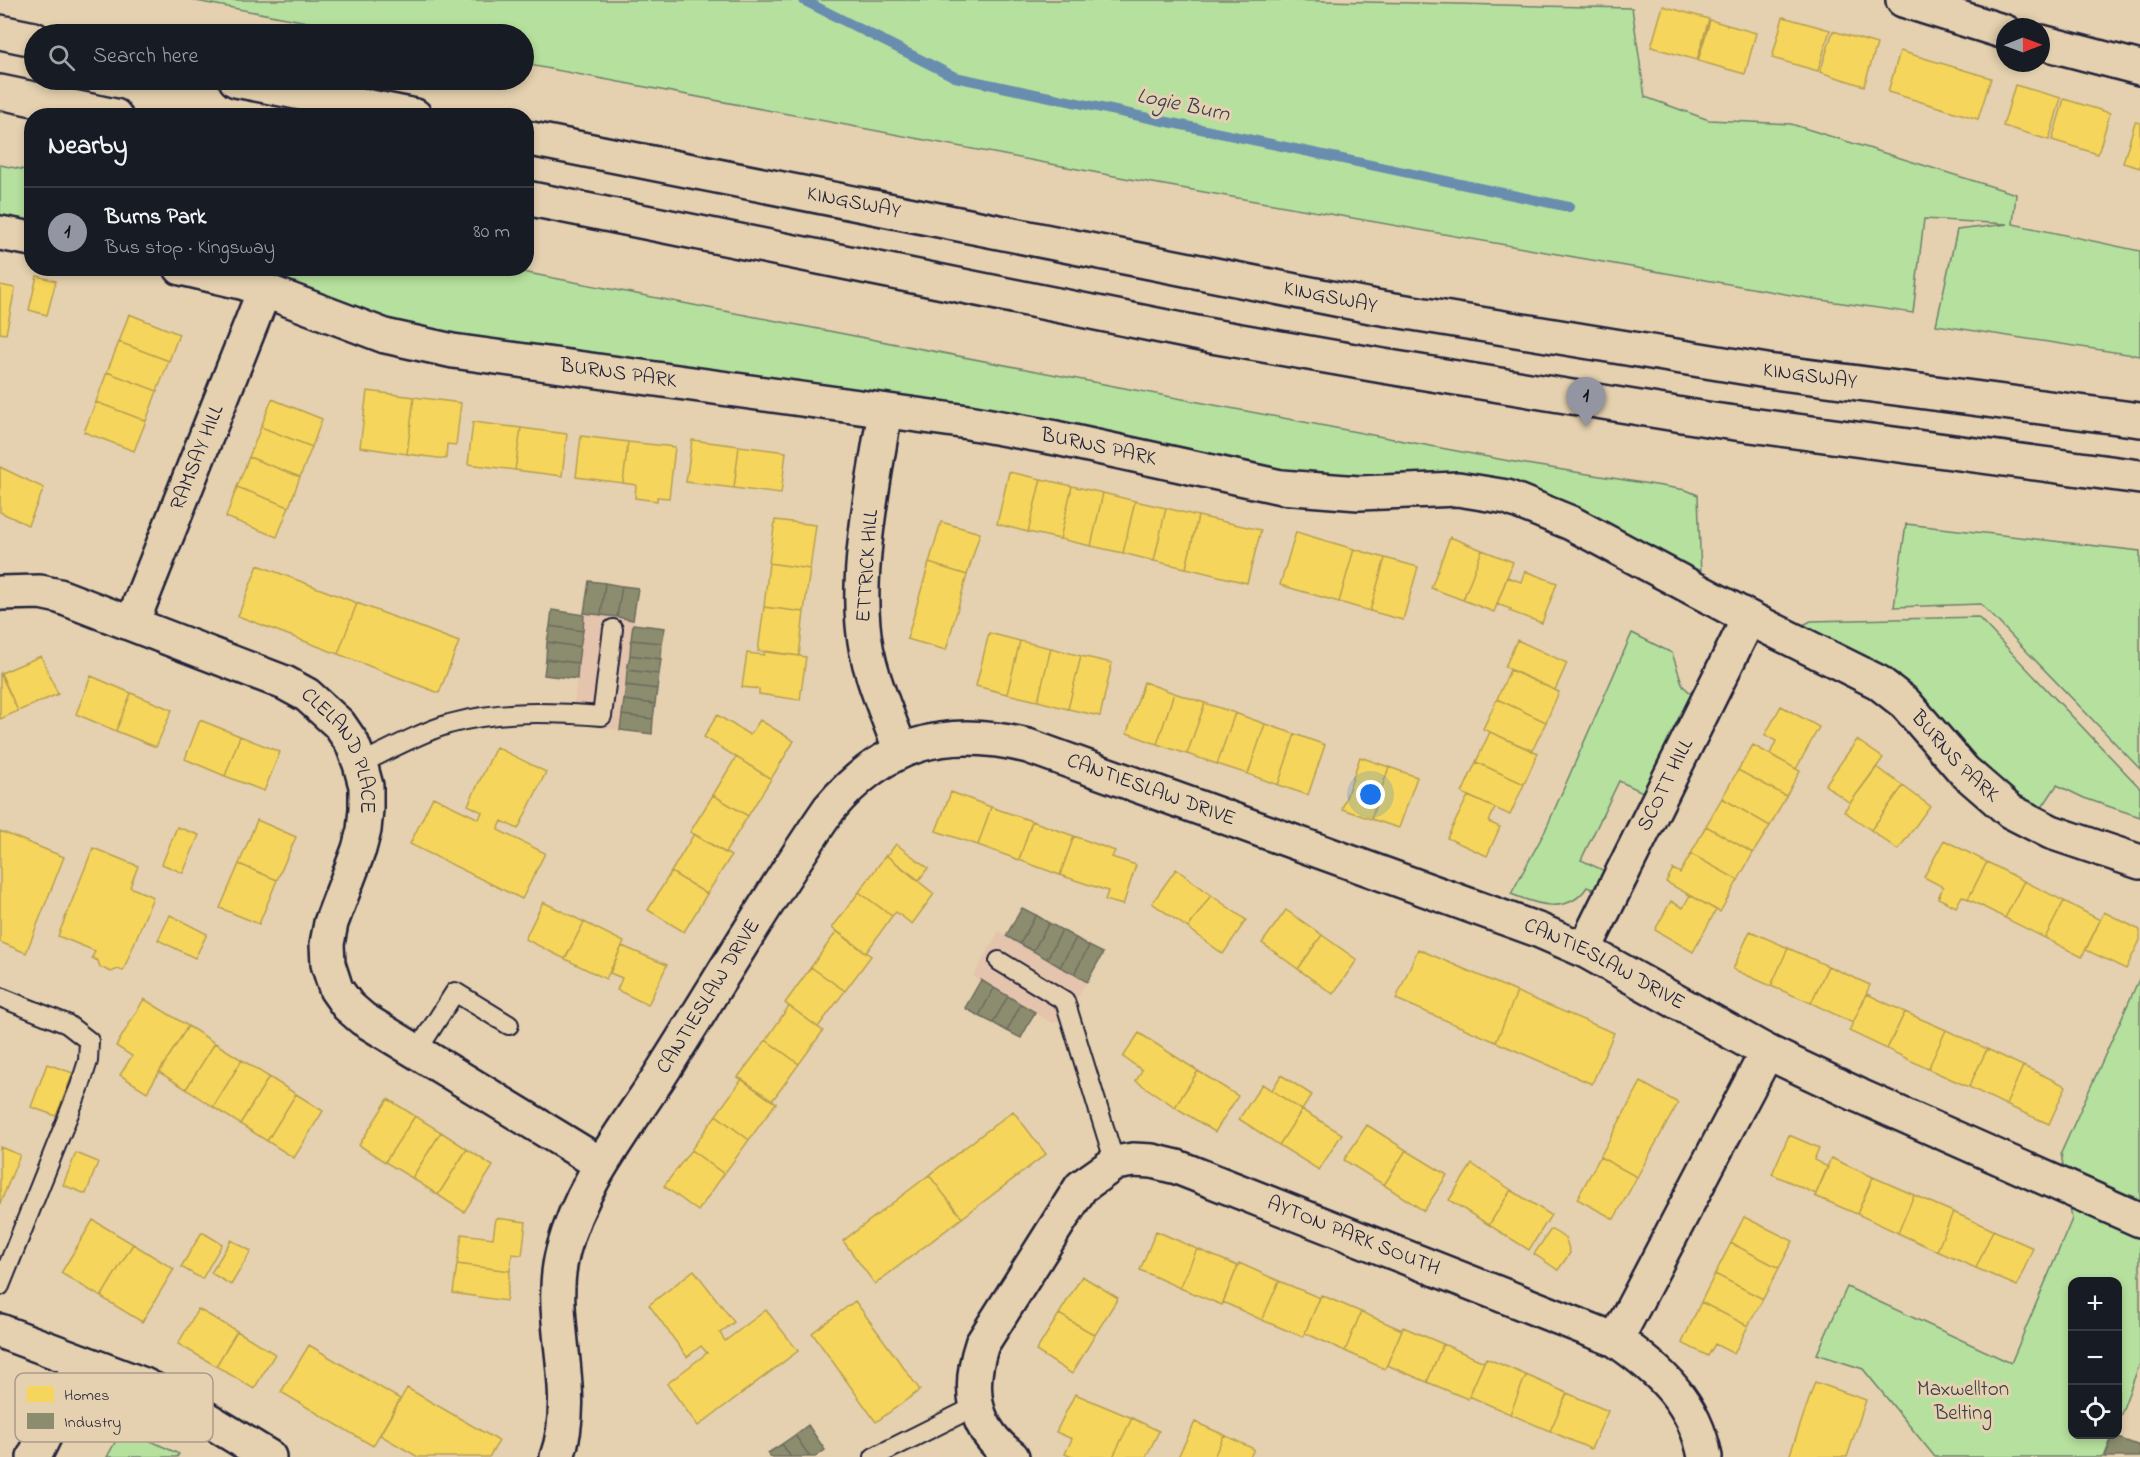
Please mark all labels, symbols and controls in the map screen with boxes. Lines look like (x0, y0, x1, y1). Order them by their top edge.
north arrow (1996, 18, 2050, 72)
search box (24, 24, 534, 90)
icon: search (45, 41, 78, 74)
text: Search here (93, 41, 198, 73)
water label: Logie Burn (1134, 81, 1233, 132)
text: Nearby (48, 128, 127, 166)
street label: KINGSWAY (804, 179, 903, 227)
text: Burns Park (105, 202, 206, 234)
text: 1 (64, 218, 71, 247)
text: 80 m (473, 218, 510, 247)
text: Bus stop · Kingsway (105, 234, 275, 263)
street label: KINGSWAY (1281, 274, 1380, 322)
street label: BURNS PARK (557, 351, 679, 397)
street label: KINGSWAY (1761, 356, 1859, 398)
pin: 1 (1566, 378, 1606, 427)
street label: RAMSAY HILL (163, 400, 232, 515)
street label: BURNS PARK (1037, 420, 1160, 475)
street label: ETTRICK HILL (849, 508, 887, 623)
street label: CLELAND PLACE (294, 681, 381, 814)
street label: BURNS PARK (1903, 703, 2006, 810)
street label: SCOTT HILL (1630, 733, 1702, 837)
street label: CANTIESLAW DRIVE (1062, 746, 1239, 835)
your location (1356, 780, 1385, 809)
street label: CANTIESLAW DRIVE (1520, 911, 1690, 1018)
street label: CANTIESLAW DRIVE (649, 913, 768, 1080)
street label: AYTON PARK SOUTH (1262, 1189, 1444, 1284)
map controls (2068, 1277, 2122, 1439)
button: + (2068, 1277, 2122, 1331)
button: − (2068, 1331, 2122, 1385)
legend (15, 1373, 213, 1442)
park label: Maxwellton Belting (1917, 1375, 2009, 1431)
text: Homes (64, 1384, 109, 1408)
button: locate (2068, 1385, 2122, 1439)
text: Industry (64, 1411, 121, 1435)

